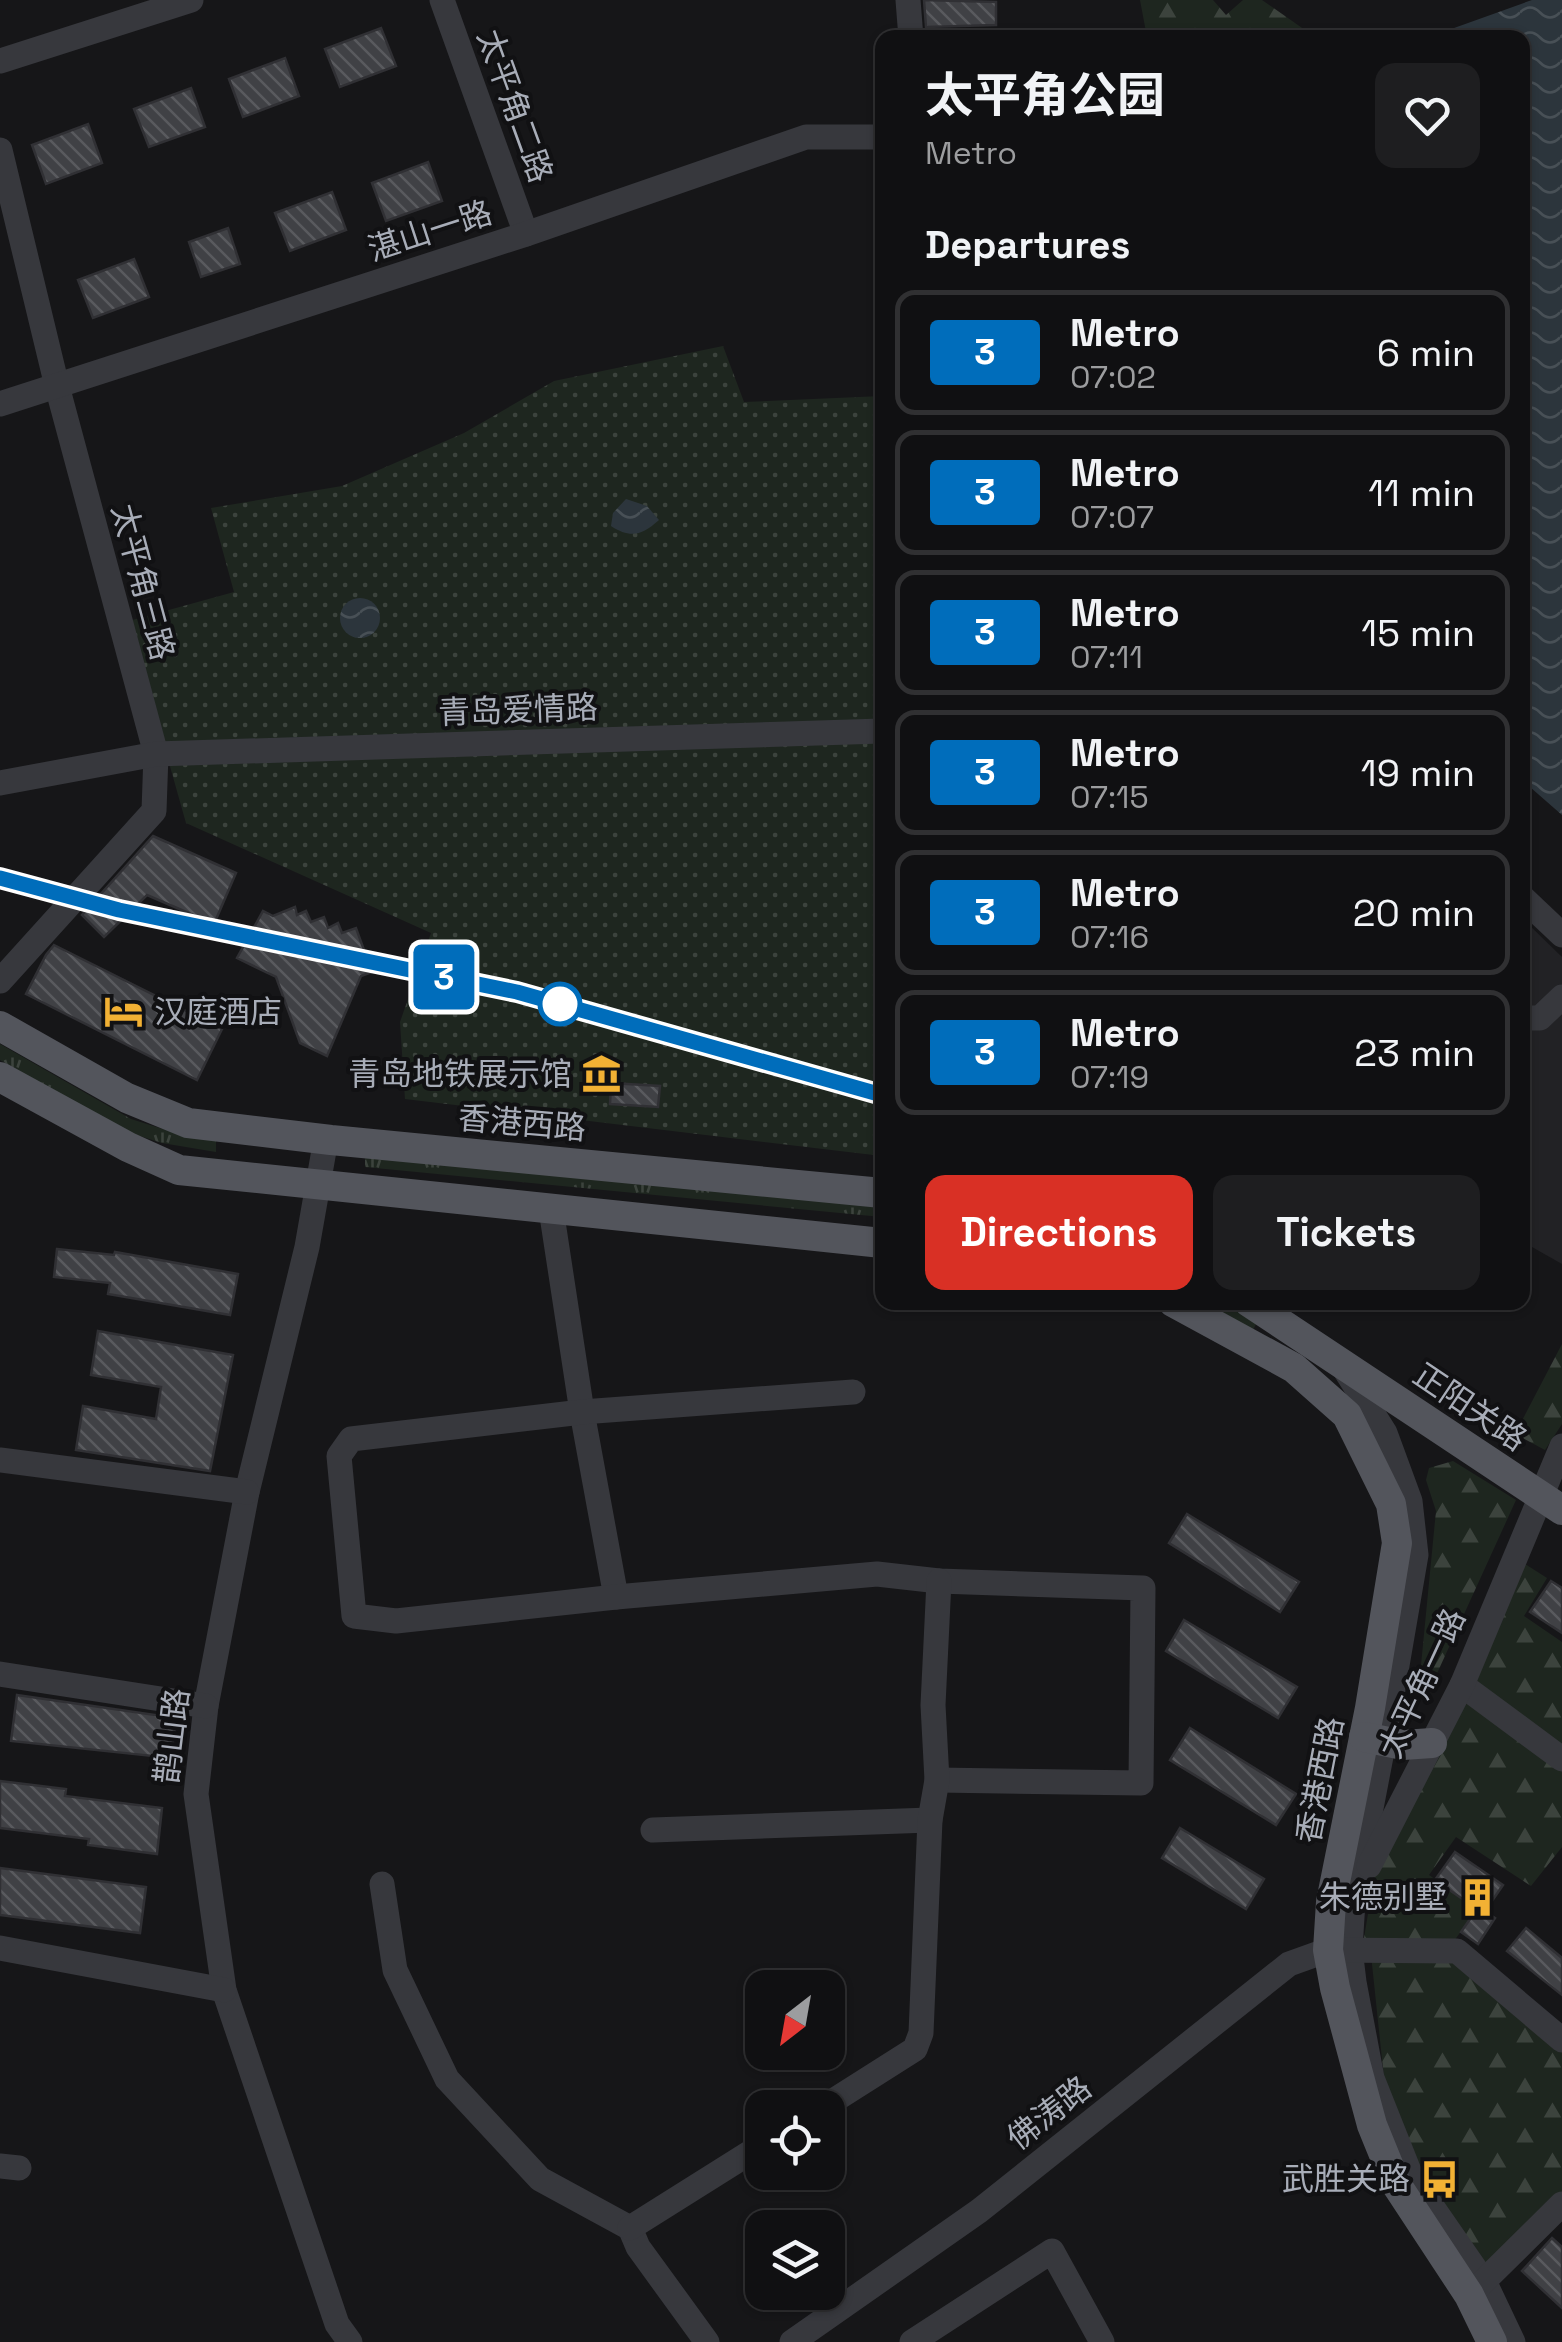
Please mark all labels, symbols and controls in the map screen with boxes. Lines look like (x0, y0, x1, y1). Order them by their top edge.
street label: 太平角二路 (469, 24, 561, 188)
button: heart (1375, 63, 1480, 168)
text: 太平角公园 (925, 65, 1165, 126)
text: Metro (925, 133, 1017, 173)
street label: 湛山一路 (363, 192, 497, 270)
text: Departures (925, 221, 1130, 269)
text: Metro (1070, 309, 1180, 357)
text: 6 min (1377, 329, 1475, 377)
text: 3 (974, 330, 996, 374)
text: 07:02 (1070, 357, 1156, 397)
text: Metro (1070, 449, 1180, 497)
text: 11 min (1368, 469, 1475, 517)
text: 3 (974, 470, 996, 514)
text: 07:07 (1070, 497, 1154, 537)
street label: 太平角三路 (103, 500, 183, 664)
text: Metro (1070, 589, 1180, 637)
text: 15 min (1361, 609, 1475, 657)
text: 3 (974, 610, 996, 654)
text: 07:11 (1070, 637, 1143, 677)
street label: 青岛爱情路 (437, 687, 599, 733)
text: Metro (1070, 729, 1180, 777)
text: 19 min (1361, 749, 1475, 797)
text: 3 (974, 750, 996, 794)
text: 07:15 (1070, 777, 1149, 817)
text: Metro (1070, 869, 1180, 917)
text: 20 min (1353, 889, 1475, 937)
text: 3 (974, 890, 996, 934)
text: 07:16 (1070, 917, 1149, 957)
line badge: 3 (412, 944, 476, 1010)
text: 3 (433, 955, 455, 999)
unlabelled marker (539, 983, 581, 1025)
hotel icon: 汉庭酒店 (103, 991, 145, 1033)
place label: 汉庭酒店 (154, 992, 282, 1032)
text: Metro (1070, 1009, 1180, 1057)
text: 23 min (1354, 1029, 1475, 1077)
text: 3 (974, 1030, 996, 1074)
museum icon: 青岛地铁展示馆 (581, 1053, 623, 1095)
place label: 青岛地铁展示馆 (348, 1054, 572, 1094)
text: 07:19 (1070, 1057, 1149, 1097)
street label: 香港西路 (456, 1097, 588, 1149)
button: Directions (925, 1175, 1193, 1290)
button: Tickets (1213, 1175, 1480, 1290)
street label: 正阳关路 (1406, 1355, 1534, 1459)
street label: 太平角一路 (1370, 1602, 1474, 1764)
street label: 鹊山路 (146, 1686, 198, 1786)
street label: 香港西路 (1288, 1713, 1352, 1847)
building icon: 朱德别墅 (1456, 1876, 1498, 1918)
place label: 朱德别墅 (1319, 1877, 1447, 1917)
north arrow (745, 1970, 845, 2070)
map controls (745, 1970, 845, 2310)
street label: 佛涛路 (999, 2068, 1099, 2158)
button: locate (745, 2090, 845, 2190)
bus stop icon: 武胜关路 (1419, 2158, 1461, 2200)
place label: 武胜关路 (1282, 2159, 1410, 2199)
button: layers (745, 2210, 845, 2310)

